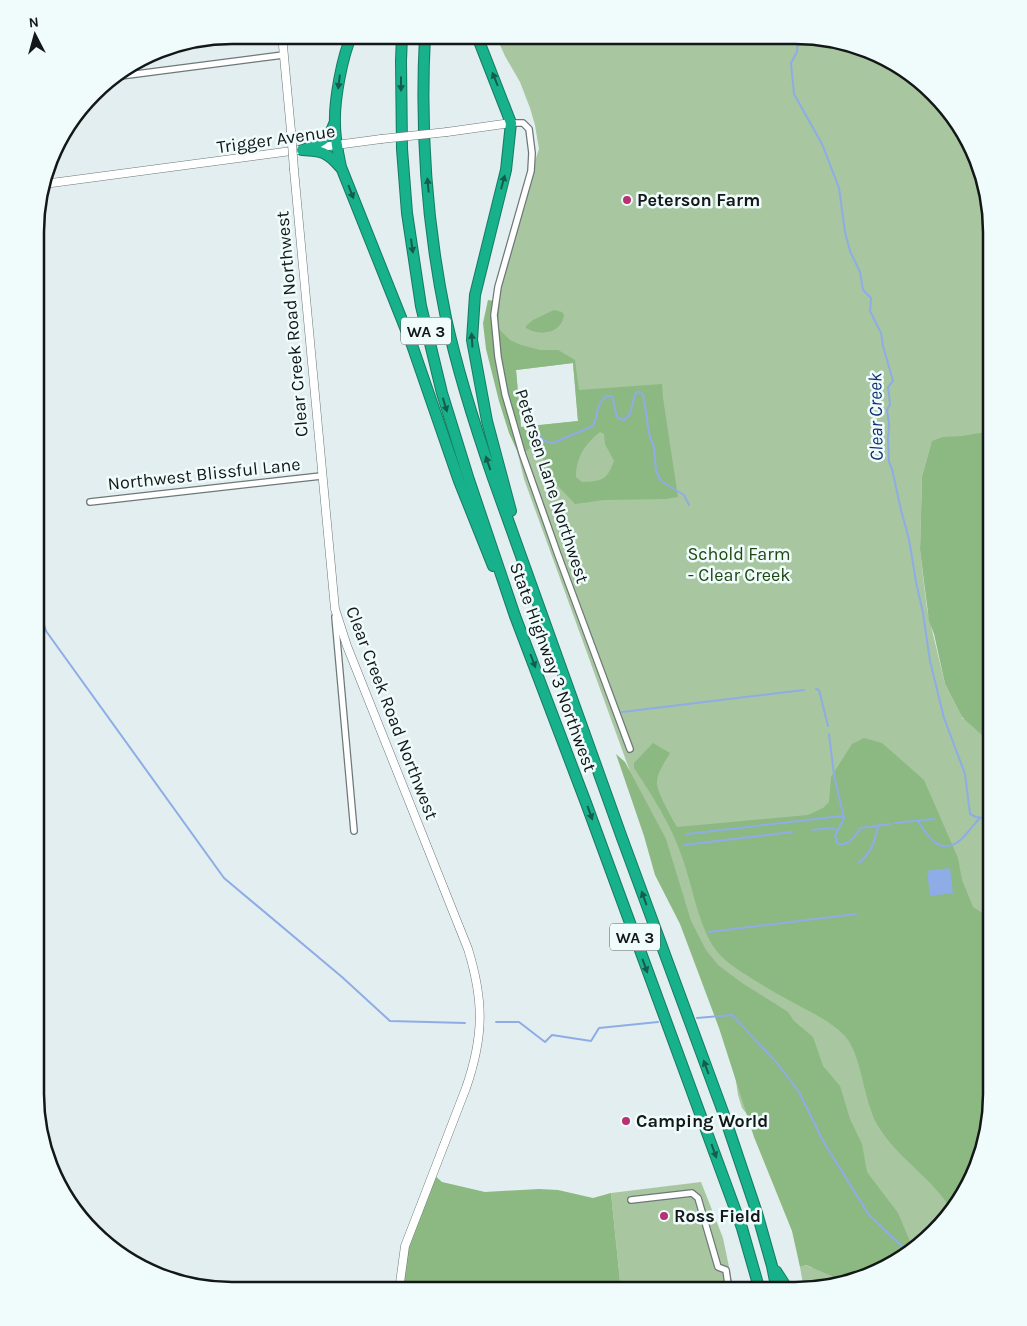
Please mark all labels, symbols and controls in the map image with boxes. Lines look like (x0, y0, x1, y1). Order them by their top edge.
north arrow (10, 10, 60, 60)
text: N (28, 14, 40, 32)
one-way arrow (491, 71, 499, 86)
one-way arrow (335, 75, 343, 91)
one-way arrow (397, 76, 405, 92)
street label: Trigger Avenue (215, 120, 337, 158)
one-way arrow (500, 174, 508, 189)
one-way arrow (423, 177, 431, 193)
one-way arrow (347, 185, 355, 200)
place label: Peterson Farm (637, 189, 760, 211)
marker: Peterson Farm (621, 194, 633, 206)
street label: Clear Creek Road Northwest (271, 210, 313, 438)
one-way arrow (408, 238, 416, 254)
road number: WA 3 (401, 318, 451, 344)
one-way arrow (467, 332, 475, 348)
water label: Clear Creek (864, 372, 888, 461)
street label: Petersen Lane Northwest (510, 386, 594, 586)
one-way arrow (442, 398, 450, 413)
street label: Northwest Blissful Lane (106, 453, 302, 495)
one-way arrow (484, 455, 492, 470)
park label: Schold Farm - Clear Creek (687, 543, 791, 586)
street label: State Highway 3 Northwest (505, 559, 601, 775)
street label: Clear Creek Road Northwest (341, 603, 443, 823)
one-way arrow (529, 654, 537, 669)
one-way arrow (587, 806, 594, 821)
one-way arrow (640, 890, 647, 905)
road number: WA 3 (610, 924, 660, 950)
one-way arrow (641, 959, 649, 974)
one-way arrow (702, 1059, 709, 1074)
place label: Camping World (636, 1110, 768, 1132)
marker: Camping World (620, 1115, 632, 1127)
one-way arrow (711, 1144, 718, 1159)
place label: Ross Field (674, 1205, 761, 1227)
marker: Ross Field (658, 1210, 670, 1222)

